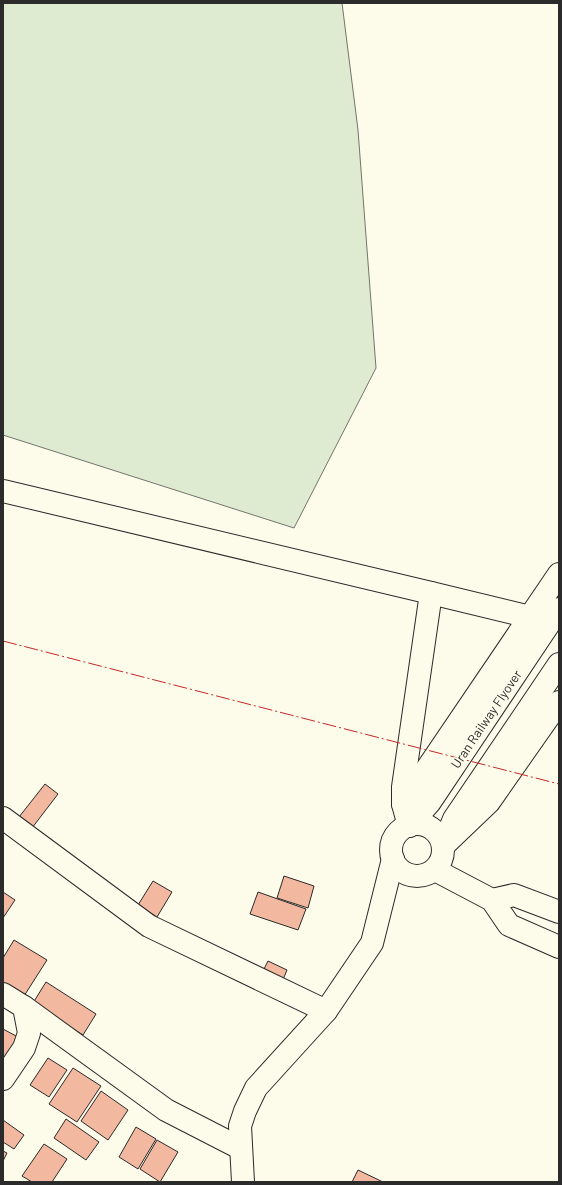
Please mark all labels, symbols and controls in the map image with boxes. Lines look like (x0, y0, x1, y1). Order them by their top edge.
street label: Uran Railway Flyover (447, 667, 525, 771)

